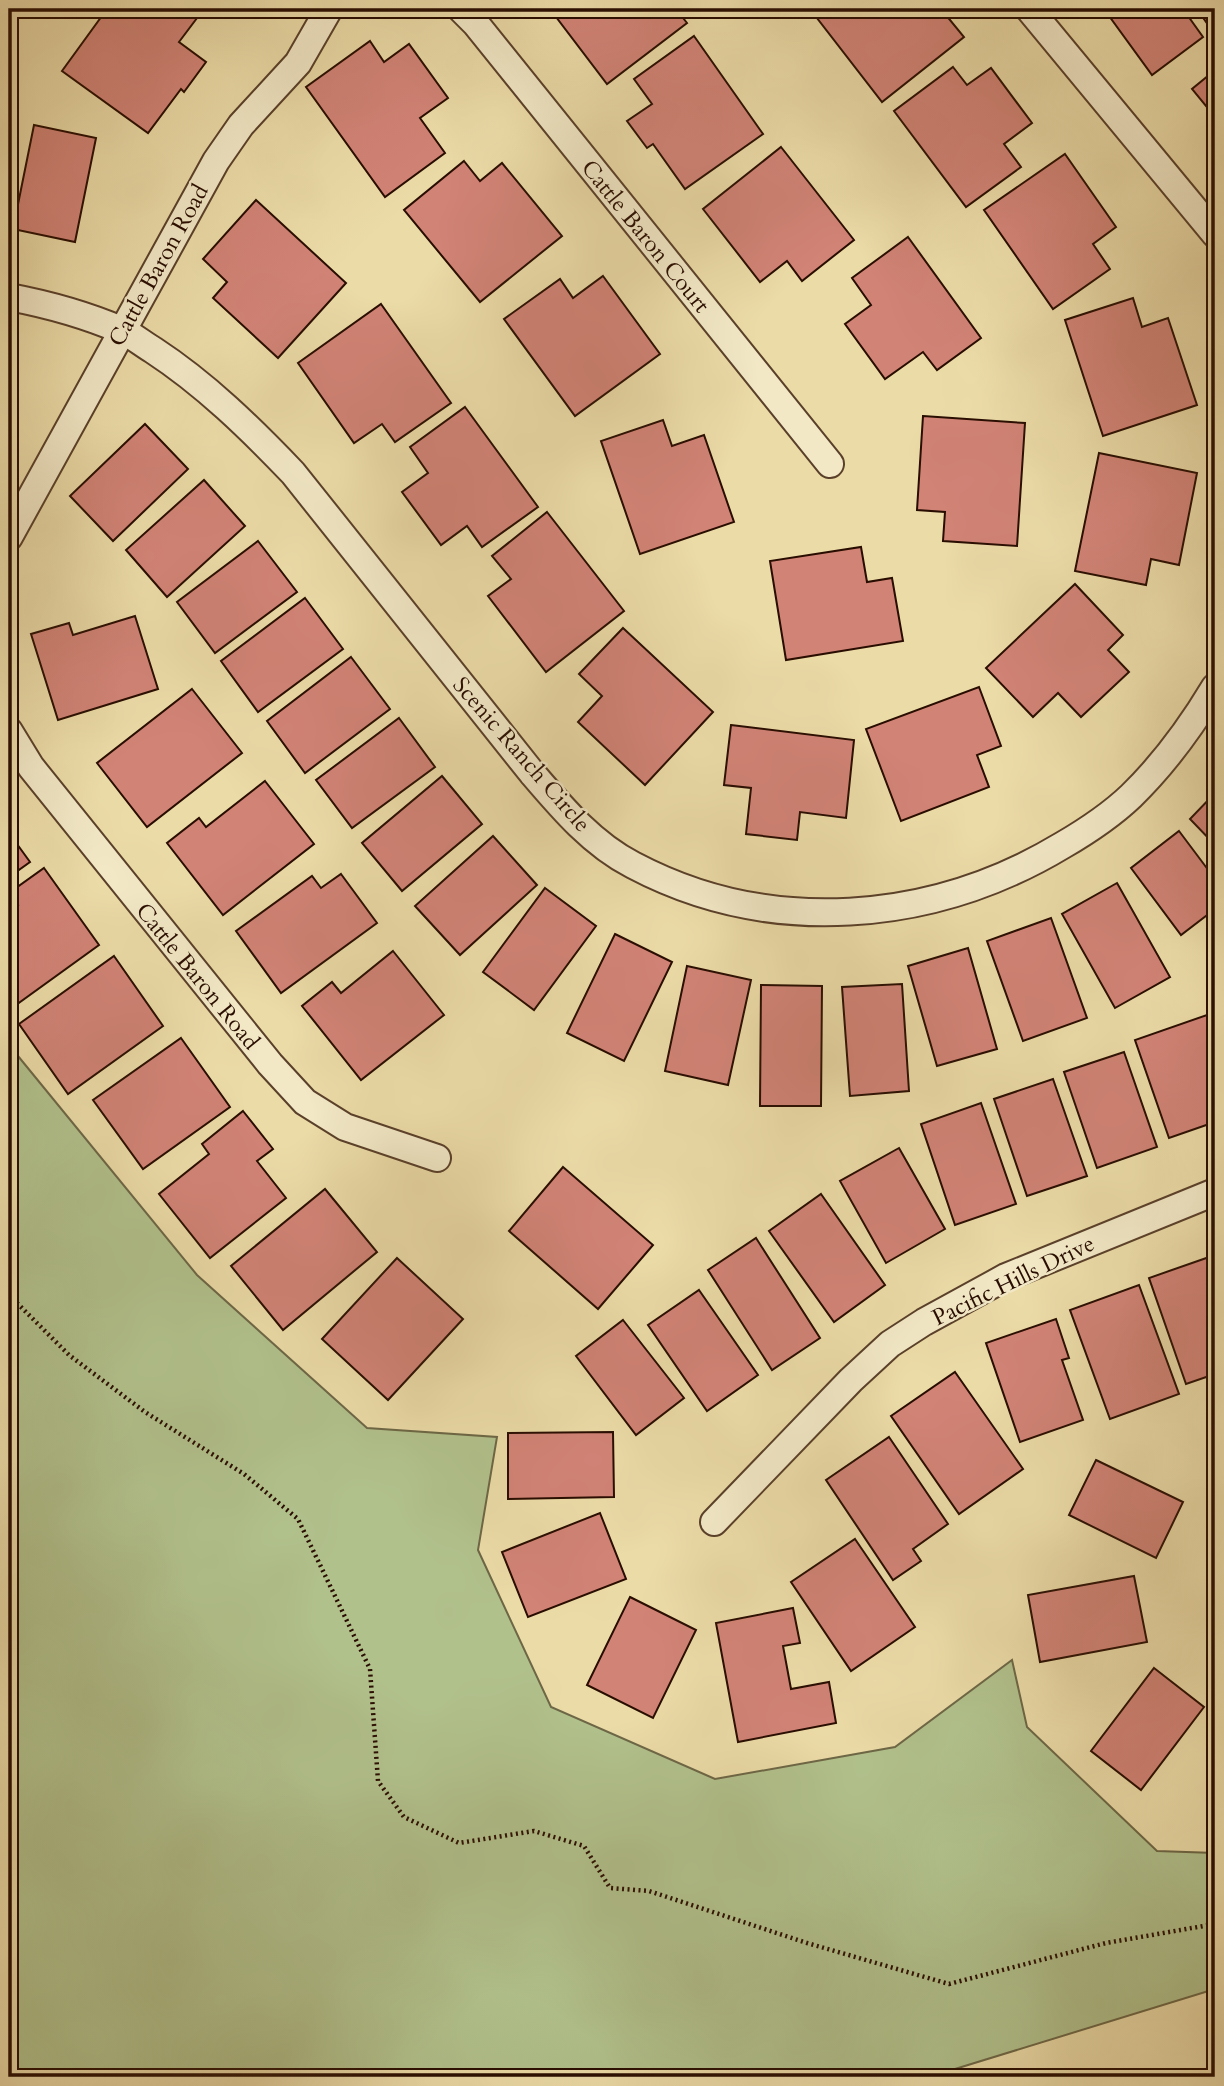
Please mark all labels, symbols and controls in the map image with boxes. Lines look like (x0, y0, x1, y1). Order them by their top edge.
street label: Cattle Baron Court (574, 153, 717, 319)
street label: Cattle Baron Road (101, 178, 216, 352)
street label: Scenic Ranch Circle (446, 670, 598, 839)
street label: Cattle Baron Road (129, 896, 267, 1057)
street label: Pacific Hills Drive (927, 1228, 1100, 1333)

